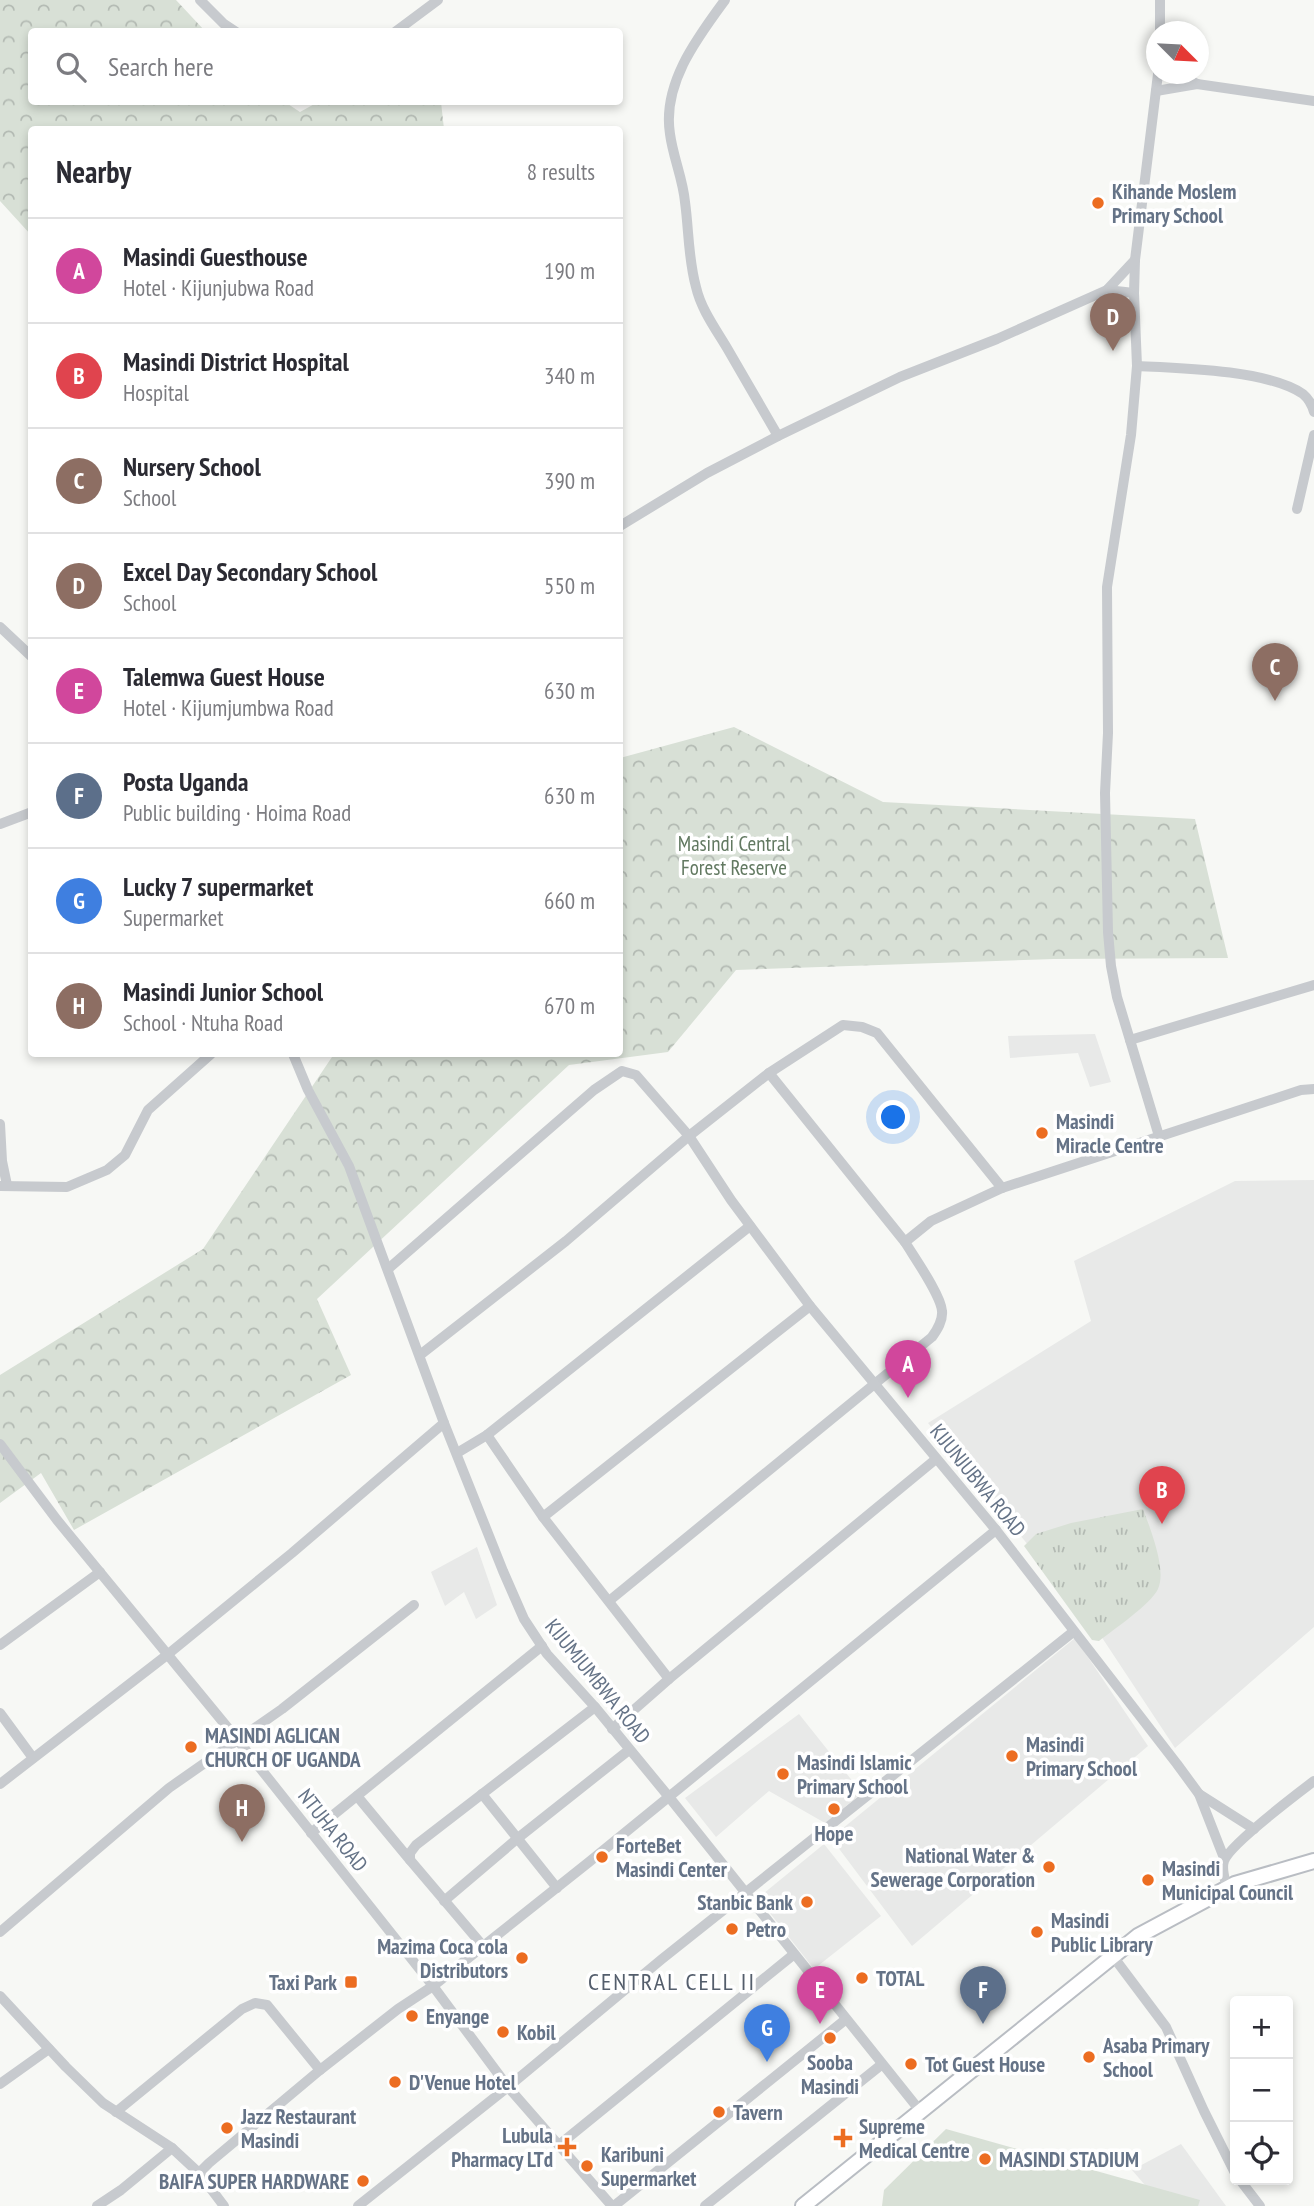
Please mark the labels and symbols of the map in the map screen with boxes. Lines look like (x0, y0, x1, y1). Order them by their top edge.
north arrow (1146, 21, 1209, 84)
place label: Kihande Moslem Primary School (1112, 178, 1237, 229)
marker: Kihande Moslem Primary School (1090, 195, 1106, 211)
pin: D (1090, 293, 1136, 351)
pin: C (1252, 643, 1298, 701)
park label: Masindi Central Forest Reserve (678, 830, 790, 881)
your location (876, 1100, 910, 1134)
place label: Masindi Miracle Centre (1056, 1108, 1164, 1159)
marker: Masindi Miracle Centre (1034, 1125, 1050, 1141)
pin: A (885, 1340, 931, 1398)
street label: KIJUNJUBWA ROAD (924, 1418, 1032, 1542)
pin: B (1139, 1466, 1185, 1524)
street label: KIJUMJUMBWA ROAD (539, 1613, 657, 1749)
place label: MASINDI AGLICAN CHURCH OF UGANDA (205, 1722, 361, 1773)
place label: Masindi Primary School (1026, 1731, 1138, 1782)
marker: MASINDI AGLICAN CHURCH OF UGANDA (183, 1739, 199, 1755)
marker: Masindi Primary School (1004, 1748, 1020, 1764)
place label: Masindi Islamic Primary School (797, 1749, 912, 1800)
marker: Masindi Islamic Primary School (775, 1766, 791, 1782)
street label: NTUHA ROAD (292, 1783, 374, 1877)
pin: H (219, 1784, 265, 1842)
marker: Hope (826, 1801, 842, 1817)
place label: Hope (815, 1820, 853, 1847)
place label: ForteBet Masindi Center (616, 1832, 728, 1883)
place label: National Water & Sewerage Corporation (871, 1842, 1035, 1893)
marker: ForteBet Masindi Center (594, 1849, 610, 1865)
place label: Masindi Municipal Council (1162, 1855, 1294, 1906)
marker: National Water & Sewerage Corporation (1041, 1859, 1057, 1875)
marker: Masindi Municipal Council (1140, 1872, 1156, 1888)
place label: Stanbic Bank (697, 1889, 793, 1916)
marker: Stanbic Bank (799, 1894, 815, 1910)
place label: Masindi Public Library (1051, 1907, 1153, 1958)
place label: Petro (746, 1916, 786, 1943)
marker: Petro (724, 1921, 740, 1937)
marker: Masindi Public Library (1029, 1924, 1045, 1940)
place label: Mazima Coca cola Distributors (377, 1933, 508, 1984)
marker: Mazima Coca cola Distributors (514, 1950, 530, 1966)
place label: TOTAL (876, 1965, 924, 1992)
district label: CENTRAL CELL II (588, 1966, 756, 1997)
pin: E (797, 1966, 843, 2024)
pin: F (960, 1966, 1006, 2024)
place label: Taxi Park (269, 1969, 337, 1996)
marker: TOTAL (854, 1970, 870, 1986)
marker: Taxi Park (343, 1974, 359, 1990)
place label: Enyange (426, 2003, 489, 2030)
pin: G (744, 2004, 790, 2062)
marker: Enyange (404, 2008, 420, 2024)
place label: Kobil (517, 2019, 556, 2046)
marker: Kobil (495, 2024, 511, 2040)
marker: Sooba Masindi (822, 2030, 838, 2046)
place label: Asaba Primary School (1102, 2032, 1210, 2083)
place label: Sooba Masindi (801, 2049, 859, 2100)
marker: Asaba Primary School (1081, 2049, 1097, 2065)
place label: Tot Guest House (925, 2051, 1045, 2078)
marker: Tot Guest House (903, 2056, 919, 2072)
place label: D'Venue Hotel (409, 2069, 517, 2096)
marker: D'Venue Hotel (387, 2074, 403, 2090)
place label: Tavern (733, 2099, 783, 2126)
place label: Jazz Restaurant Masindi (240, 2103, 356, 2154)
marker: Tavern (711, 2104, 727, 2120)
place label: Supreme Medical Centre (859, 2113, 970, 2164)
marker: Jazz Restaurant Masindi (219, 2120, 235, 2136)
place label: Lubula Pharmacy LTd (451, 2122, 553, 2173)
marker: Supreme Medical Centre (833, 2128, 853, 2148)
marker: Lubula Pharmacy LTd (559, 2139, 575, 2155)
place label: Karibuni Supermarket (601, 2141, 696, 2192)
place label: MASINDI STADIUM (999, 2146, 1139, 2173)
marker: MASINDI STADIUM (977, 2151, 993, 2167)
marker: Karibuni Supermarket (579, 2158, 595, 2174)
place label: BAIFA SUPER HARDWARE (159, 2168, 349, 2195)
marker: BAIFA SUPER HARDWARE (355, 2173, 371, 2189)

